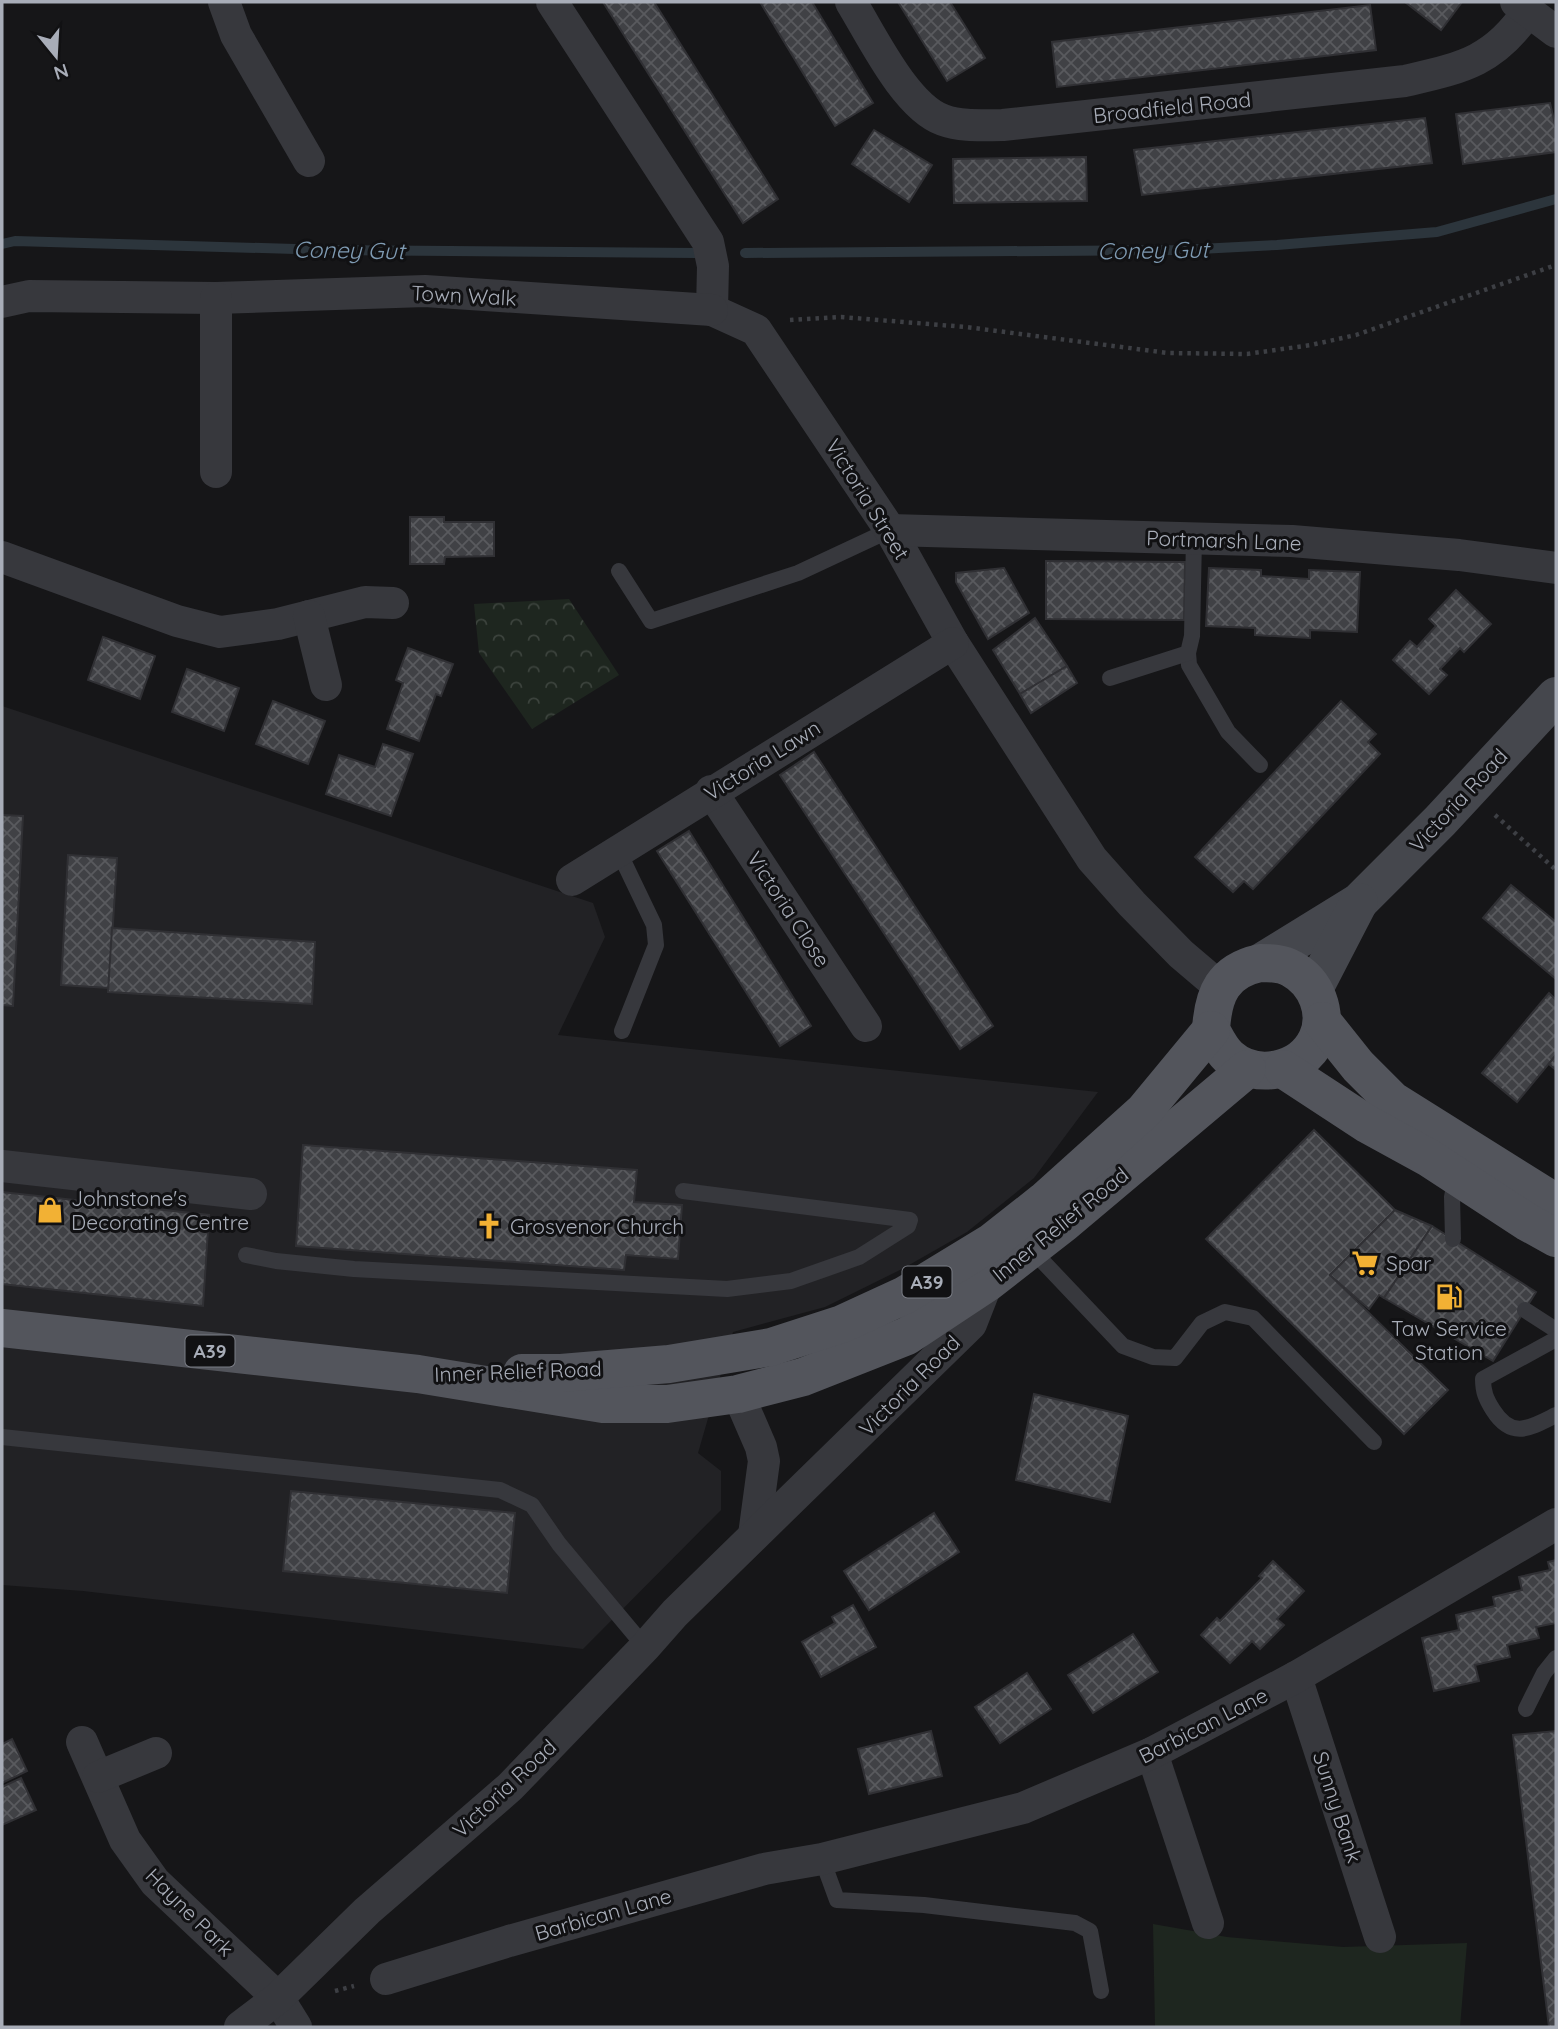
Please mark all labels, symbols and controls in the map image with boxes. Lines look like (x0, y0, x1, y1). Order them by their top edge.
north arrow (21, 21, 91, 91)
text: N (51, 59, 72, 86)
street label: Broadfield Road (1092, 86, 1252, 128)
water label: Coney Gut (1097, 234, 1211, 265)
water label: Coney Gut (293, 235, 407, 266)
street label: Town Walk (411, 279, 517, 311)
street label: Victoria Street (821, 434, 915, 564)
street label: Portmarsh Lane (1146, 524, 1302, 556)
street label: Victoria Lawn (699, 714, 825, 806)
street label: Victoria Road (1403, 743, 1513, 857)
street label: Victoria Close (742, 846, 836, 972)
street label: Inner Relief Road (987, 1161, 1133, 1287)
place label: Johnstone's Decorating Centre (71, 1185, 249, 1235)
shop icon: Johnstone's Decorating Centre (35, 1195, 65, 1225)
church icon: Grosvenor Church (474, 1211, 504, 1241)
place label: Grosvenor Church (510, 1213, 684, 1239)
supermarket icon: Spar (1350, 1248, 1380, 1278)
place label: Spar (1386, 1250, 1431, 1276)
road number: A39 (902, 1266, 951, 1298)
fuel station icon: Taw Service Station (1434, 1282, 1464, 1312)
place label: Taw Service Station (1391, 1315, 1507, 1365)
street label: Victoria Road (853, 1329, 965, 1441)
road number: A39 (186, 1336, 234, 1366)
street label: Inner Relief Road (434, 1355, 602, 1387)
street label: Barbican Lane (1134, 1681, 1272, 1769)
street label: Victoria Road (447, 1733, 561, 1843)
street label: Sunny Bank (1308, 1748, 1368, 1866)
street label: Hayne Park (141, 1863, 239, 1961)
street label: Barbican Lane (532, 1882, 674, 1946)

